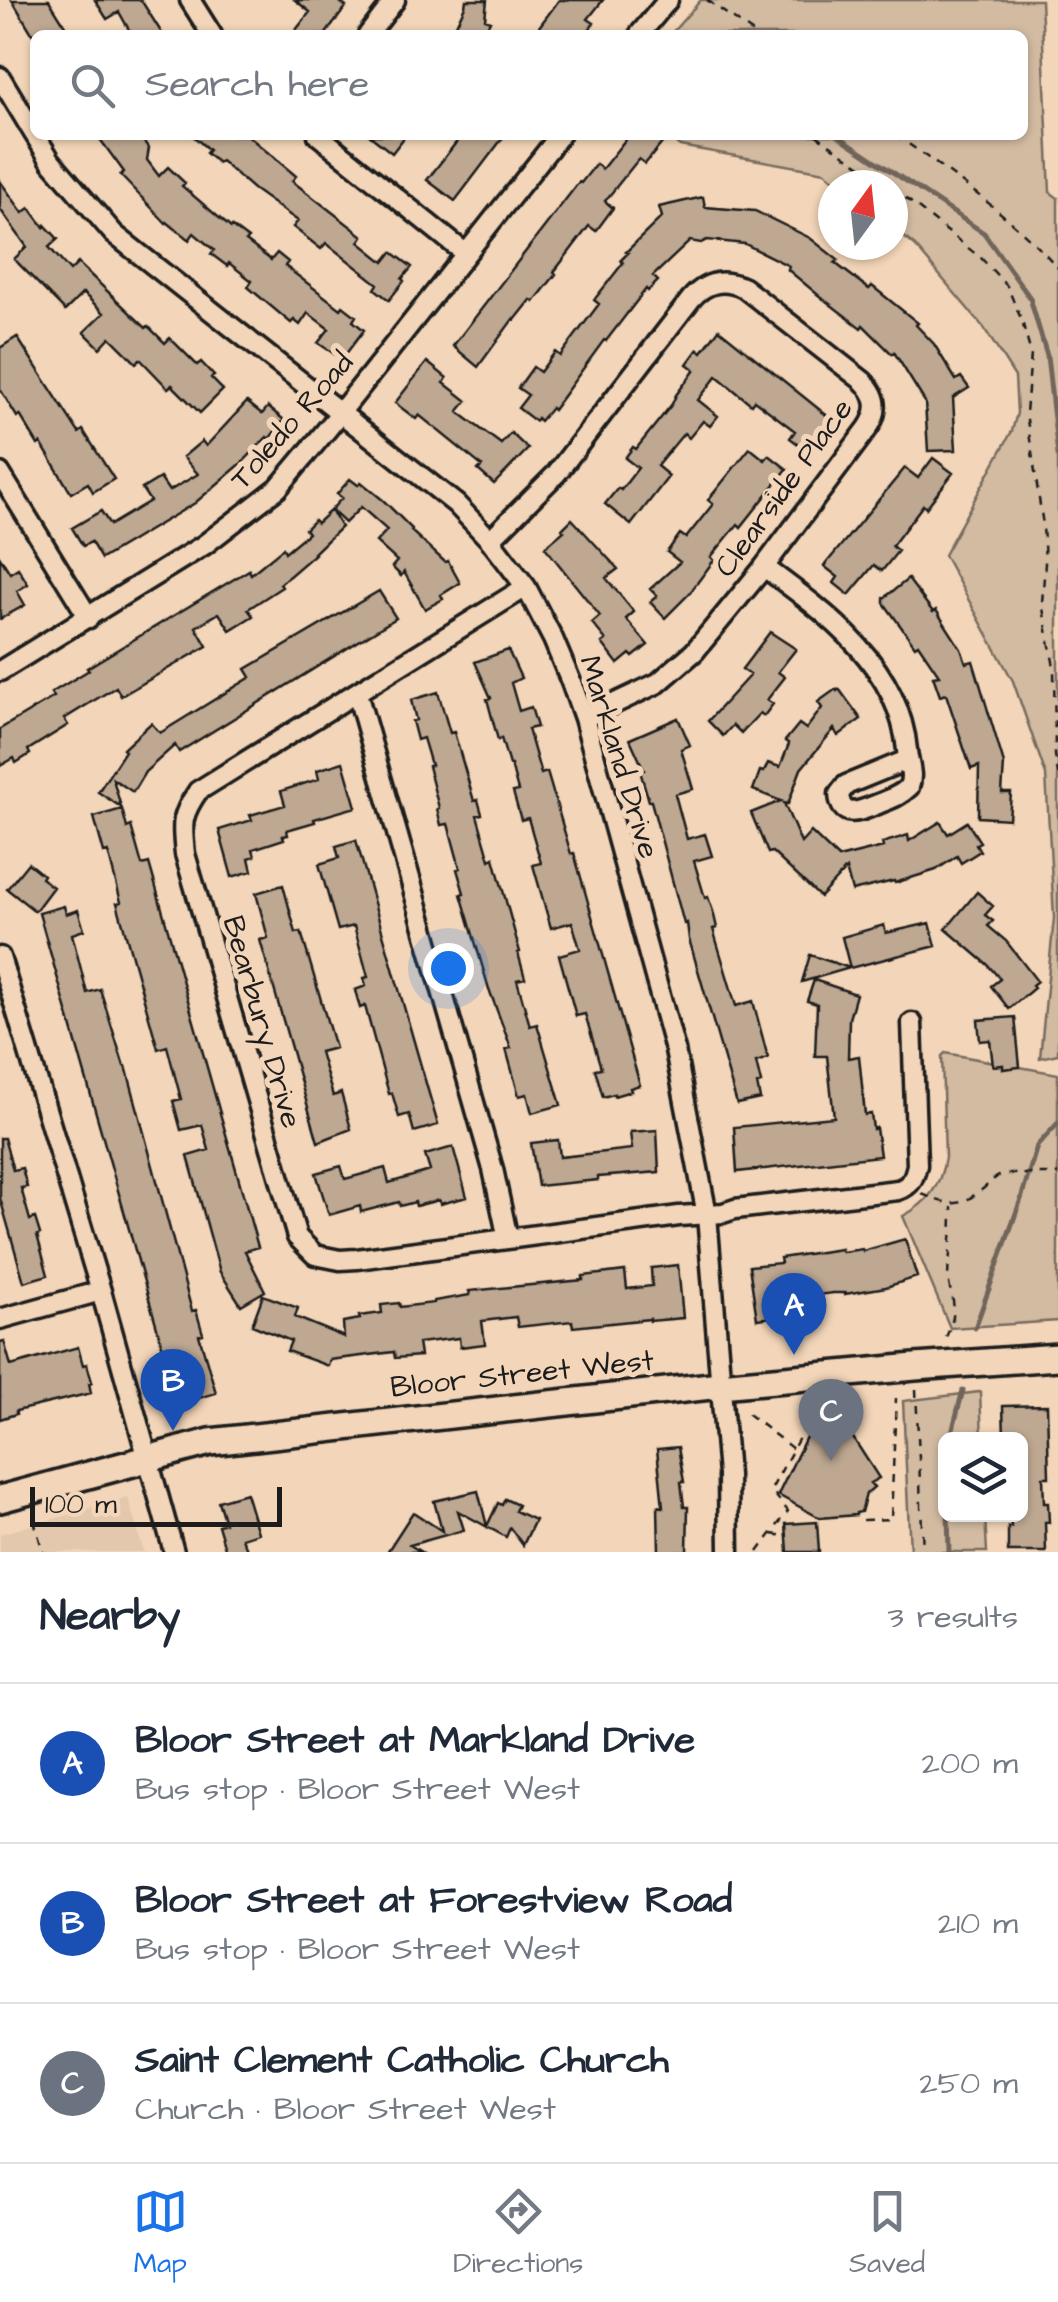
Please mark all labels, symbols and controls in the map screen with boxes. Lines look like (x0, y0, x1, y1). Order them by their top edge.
search box (30, 30, 1028, 140)
icon: search (65, 58, 120, 113)
text: Search here (145, 59, 369, 111)
north arrow (818, 170, 908, 260)
street label: Toledo Road (220, 343, 364, 499)
street label: Clearside Place (705, 390, 863, 586)
street label: Markland Drive (568, 651, 670, 863)
street label: Bearbury Drive (211, 911, 312, 1133)
your location (423, 943, 474, 994)
pin: A (762, 1272, 826, 1355)
street label: Bloor Street West (388, 1339, 656, 1409)
pin: B (140, 1348, 206, 1431)
pin: C (798, 1378, 864, 1461)
map controls (938, 1432, 1028, 1522)
button: layers (938, 1432, 1028, 1522)
scale bar (30, 1482, 282, 1526)
text: 100 m (45, 1485, 117, 1524)
text: Nearby (40, 1588, 180, 1646)
text: 3 results (888, 1595, 1018, 1640)
text: Bloor Street at Markland Drive (135, 1715, 695, 1767)
text: A (62, 1741, 83, 1786)
text: 200 m (922, 1741, 1018, 1786)
text: Bus stop · Bloor Street West (135, 1767, 580, 1812)
text: Bloor Street at Forestview Road (135, 1875, 732, 1927)
text: B (61, 1901, 84, 1946)
text: 210 m (938, 1901, 1018, 1946)
text: Bus stop · Bloor Street West (135, 1927, 580, 1972)
text: Saint Clement Catholic Church (135, 2035, 669, 2087)
text: C (61, 2061, 84, 2106)
text: 250 m (919, 2061, 1018, 2106)
text: Church · Bloor Street West (135, 2087, 556, 2132)
tab: Map (133, 2184, 188, 2283)
tab: Directions (453, 2184, 583, 2283)
tab: Saved (849, 2184, 925, 2283)

